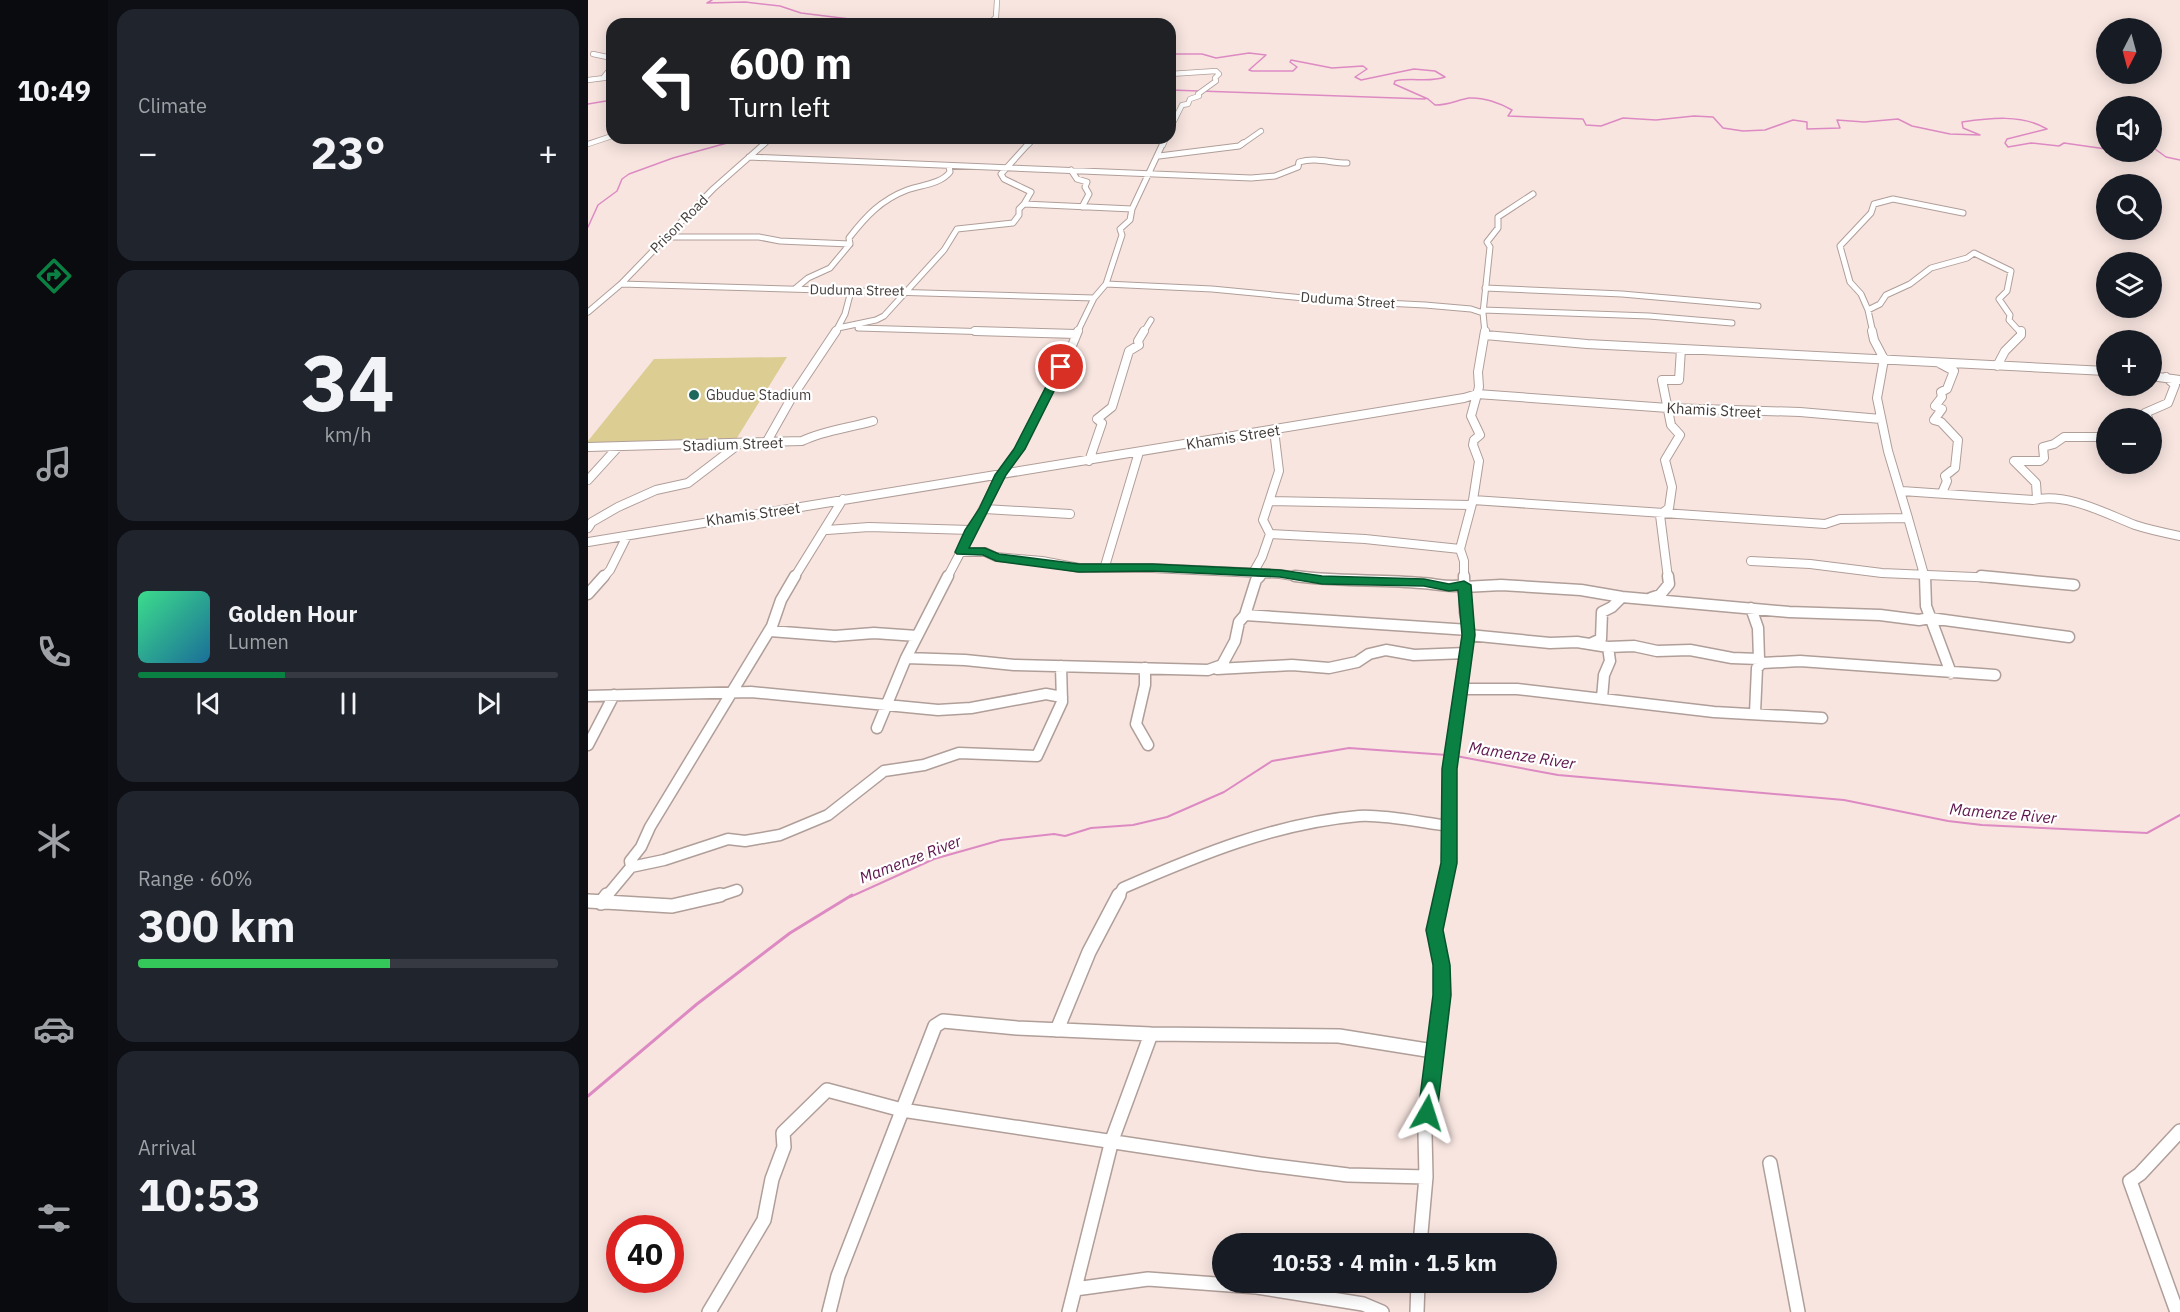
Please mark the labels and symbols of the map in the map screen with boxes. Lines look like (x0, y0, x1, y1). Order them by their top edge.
north arrow (2096, 18, 2162, 84)
street label: Prison Road (646, 191, 712, 257)
street label: Duduma Street (809, 280, 905, 300)
street label: Duduma Street (1300, 288, 1396, 312)
pin (1035, 341, 1086, 392)
place label: Gbudue Stadium (706, 386, 811, 404)
marker: Gbudue Stadium (687, 388, 701, 402)
street label: Khamis Street (1666, 398, 1762, 422)
street label: Khamis Street (1185, 420, 1281, 454)
street label: Stadium Street (682, 433, 784, 455)
street label: Khamis Street (705, 498, 801, 530)
water label: Mamenze River (1467, 737, 1578, 773)
water label: Mamenze River (1949, 798, 2059, 828)
water label: Mamenze River (856, 830, 965, 888)
position arrow (1395, 1081, 1459, 1145)
speed limit sign: 40 (606, 1215, 684, 1293)

